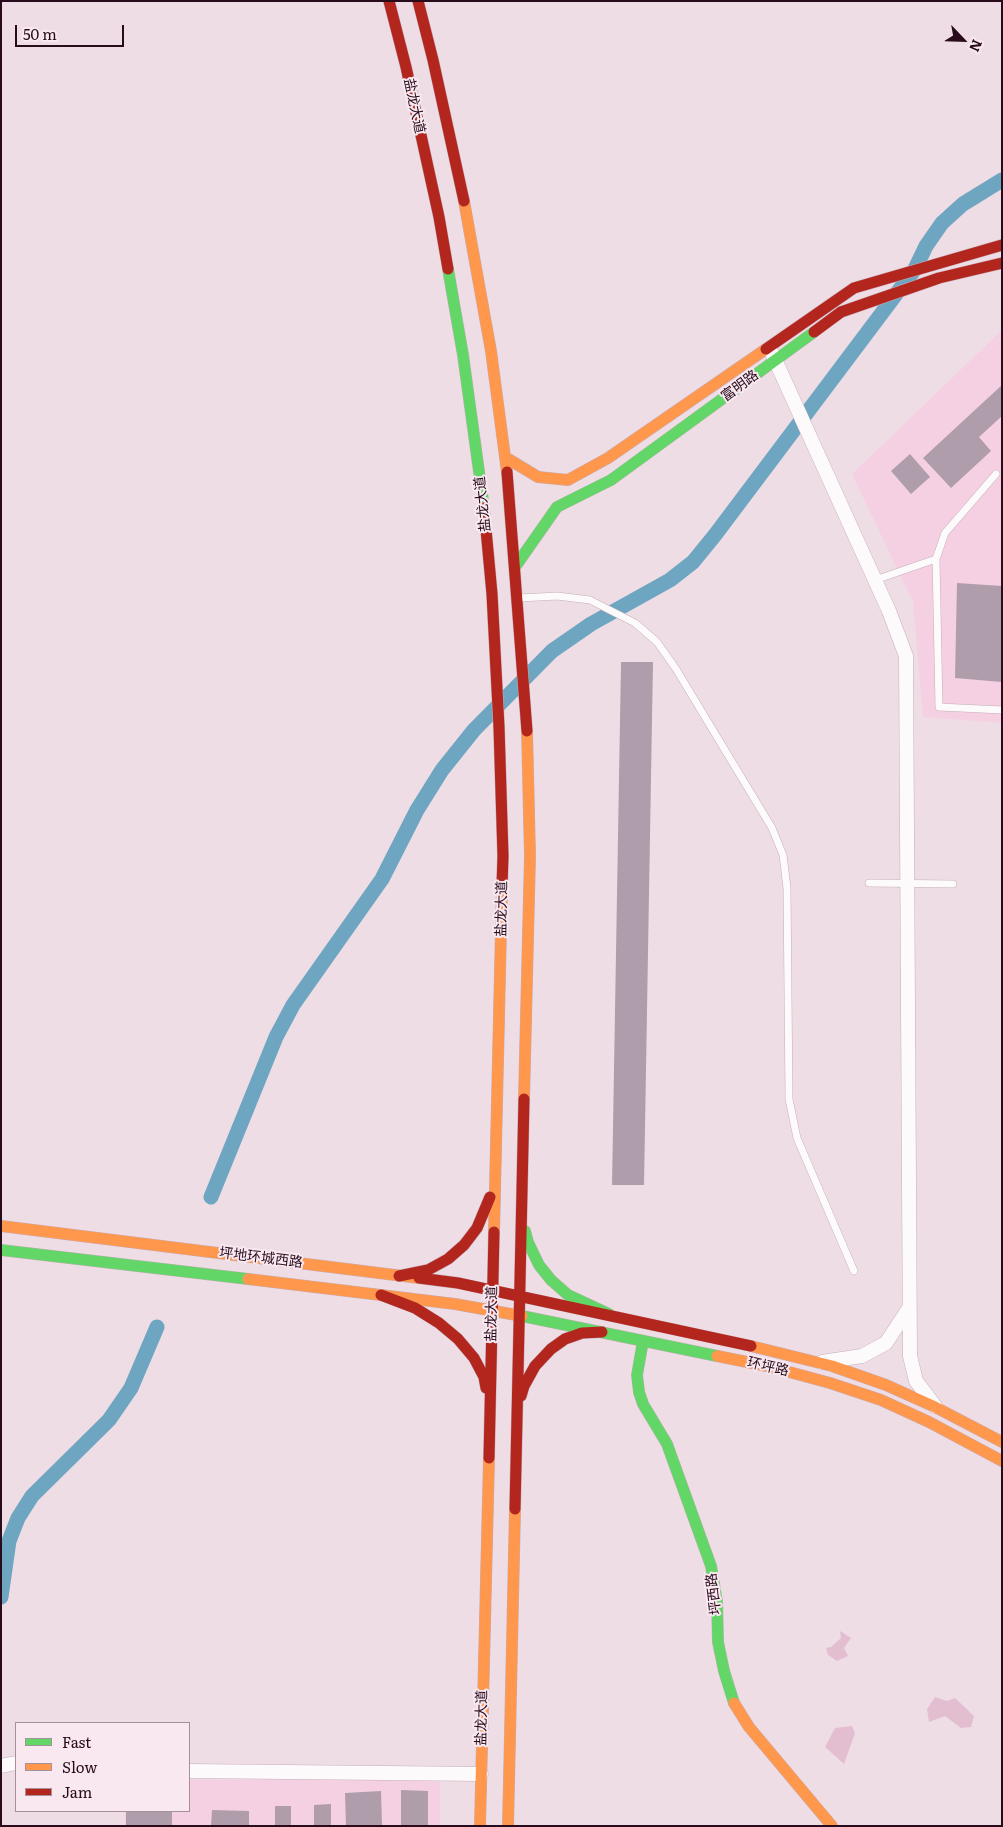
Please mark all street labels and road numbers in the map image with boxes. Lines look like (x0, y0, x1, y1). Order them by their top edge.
street label: 盐龙大道 (400, 77, 428, 135)
street label: 富明路 (718, 367, 762, 405)
street label: 盐龙大道 (472, 475, 494, 533)
street label: 盐龙大道 (493, 881, 511, 937)
street label: 坪地环城西路 (218, 1245, 304, 1271)
street label: 盐龙大道 (483, 1286, 501, 1342)
street label: 环坪路 (746, 1354, 790, 1380)
street label: 坪西路 (703, 1572, 725, 1616)
street label: 盐龙大道 (473, 1690, 491, 1746)

